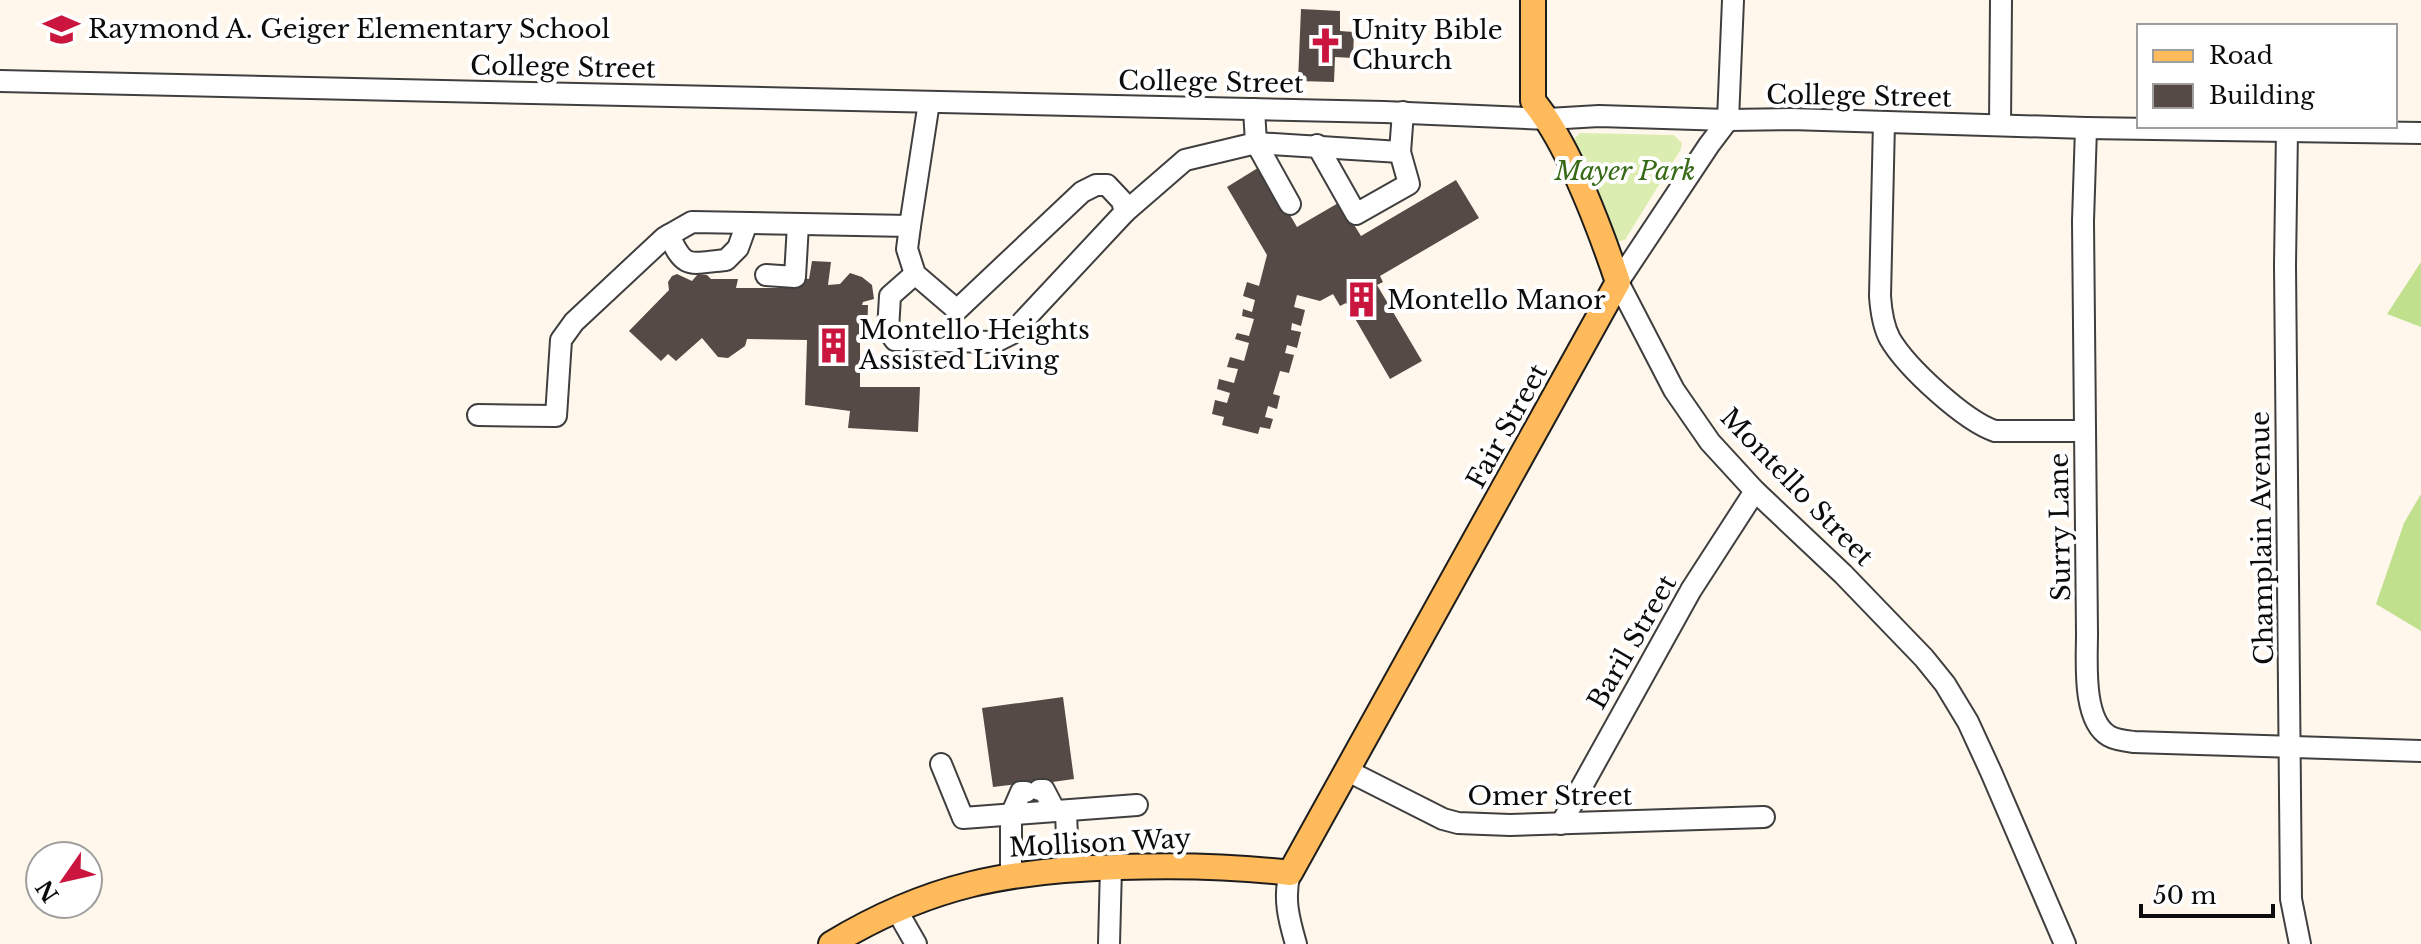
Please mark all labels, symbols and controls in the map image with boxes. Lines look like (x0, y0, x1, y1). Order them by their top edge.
school or university icon: Raymond A. Geiger Elementary School (43, 10, 81, 48)
place label: Raymond A. Geiger Elementary School (88, 13, 610, 45)
place label: Unity Bible Church (1352, 14, 1503, 76)
legend (2137, 24, 2397, 128)
church icon: Unity Bible Church (1307, 26, 1345, 64)
text: Road (2209, 41, 2273, 70)
street label: College Street (470, 49, 656, 85)
street label: College Street (1118, 64, 1304, 100)
street label: College Street (1766, 78, 1952, 114)
text: Building (2209, 81, 2315, 110)
park label: Mayer Park (1554, 155, 1695, 187)
building icon: Montello Manor (1342, 281, 1380, 319)
place label: Montello Manor (1387, 284, 1606, 316)
place label: Montello Heights Assisted Living (858, 314, 1090, 376)
building icon: Montello Heights Assisted Living (814, 326, 852, 364)
street label: Fair Street (1460, 358, 1554, 494)
street label: Montello Street (1714, 401, 1880, 573)
street label: Champlain Avenue (2244, 411, 2280, 665)
street label: Surry Lane (2043, 453, 2077, 601)
street label: Baril Street (1581, 569, 1683, 715)
street label: Omer Street (1468, 780, 1633, 812)
street label: Mollison Way (1008, 822, 1192, 864)
north arrow (24, 840, 104, 920)
scale bar (2141, 868, 2273, 918)
text: N (31, 875, 65, 907)
text: 50 m (2153, 881, 2217, 910)

